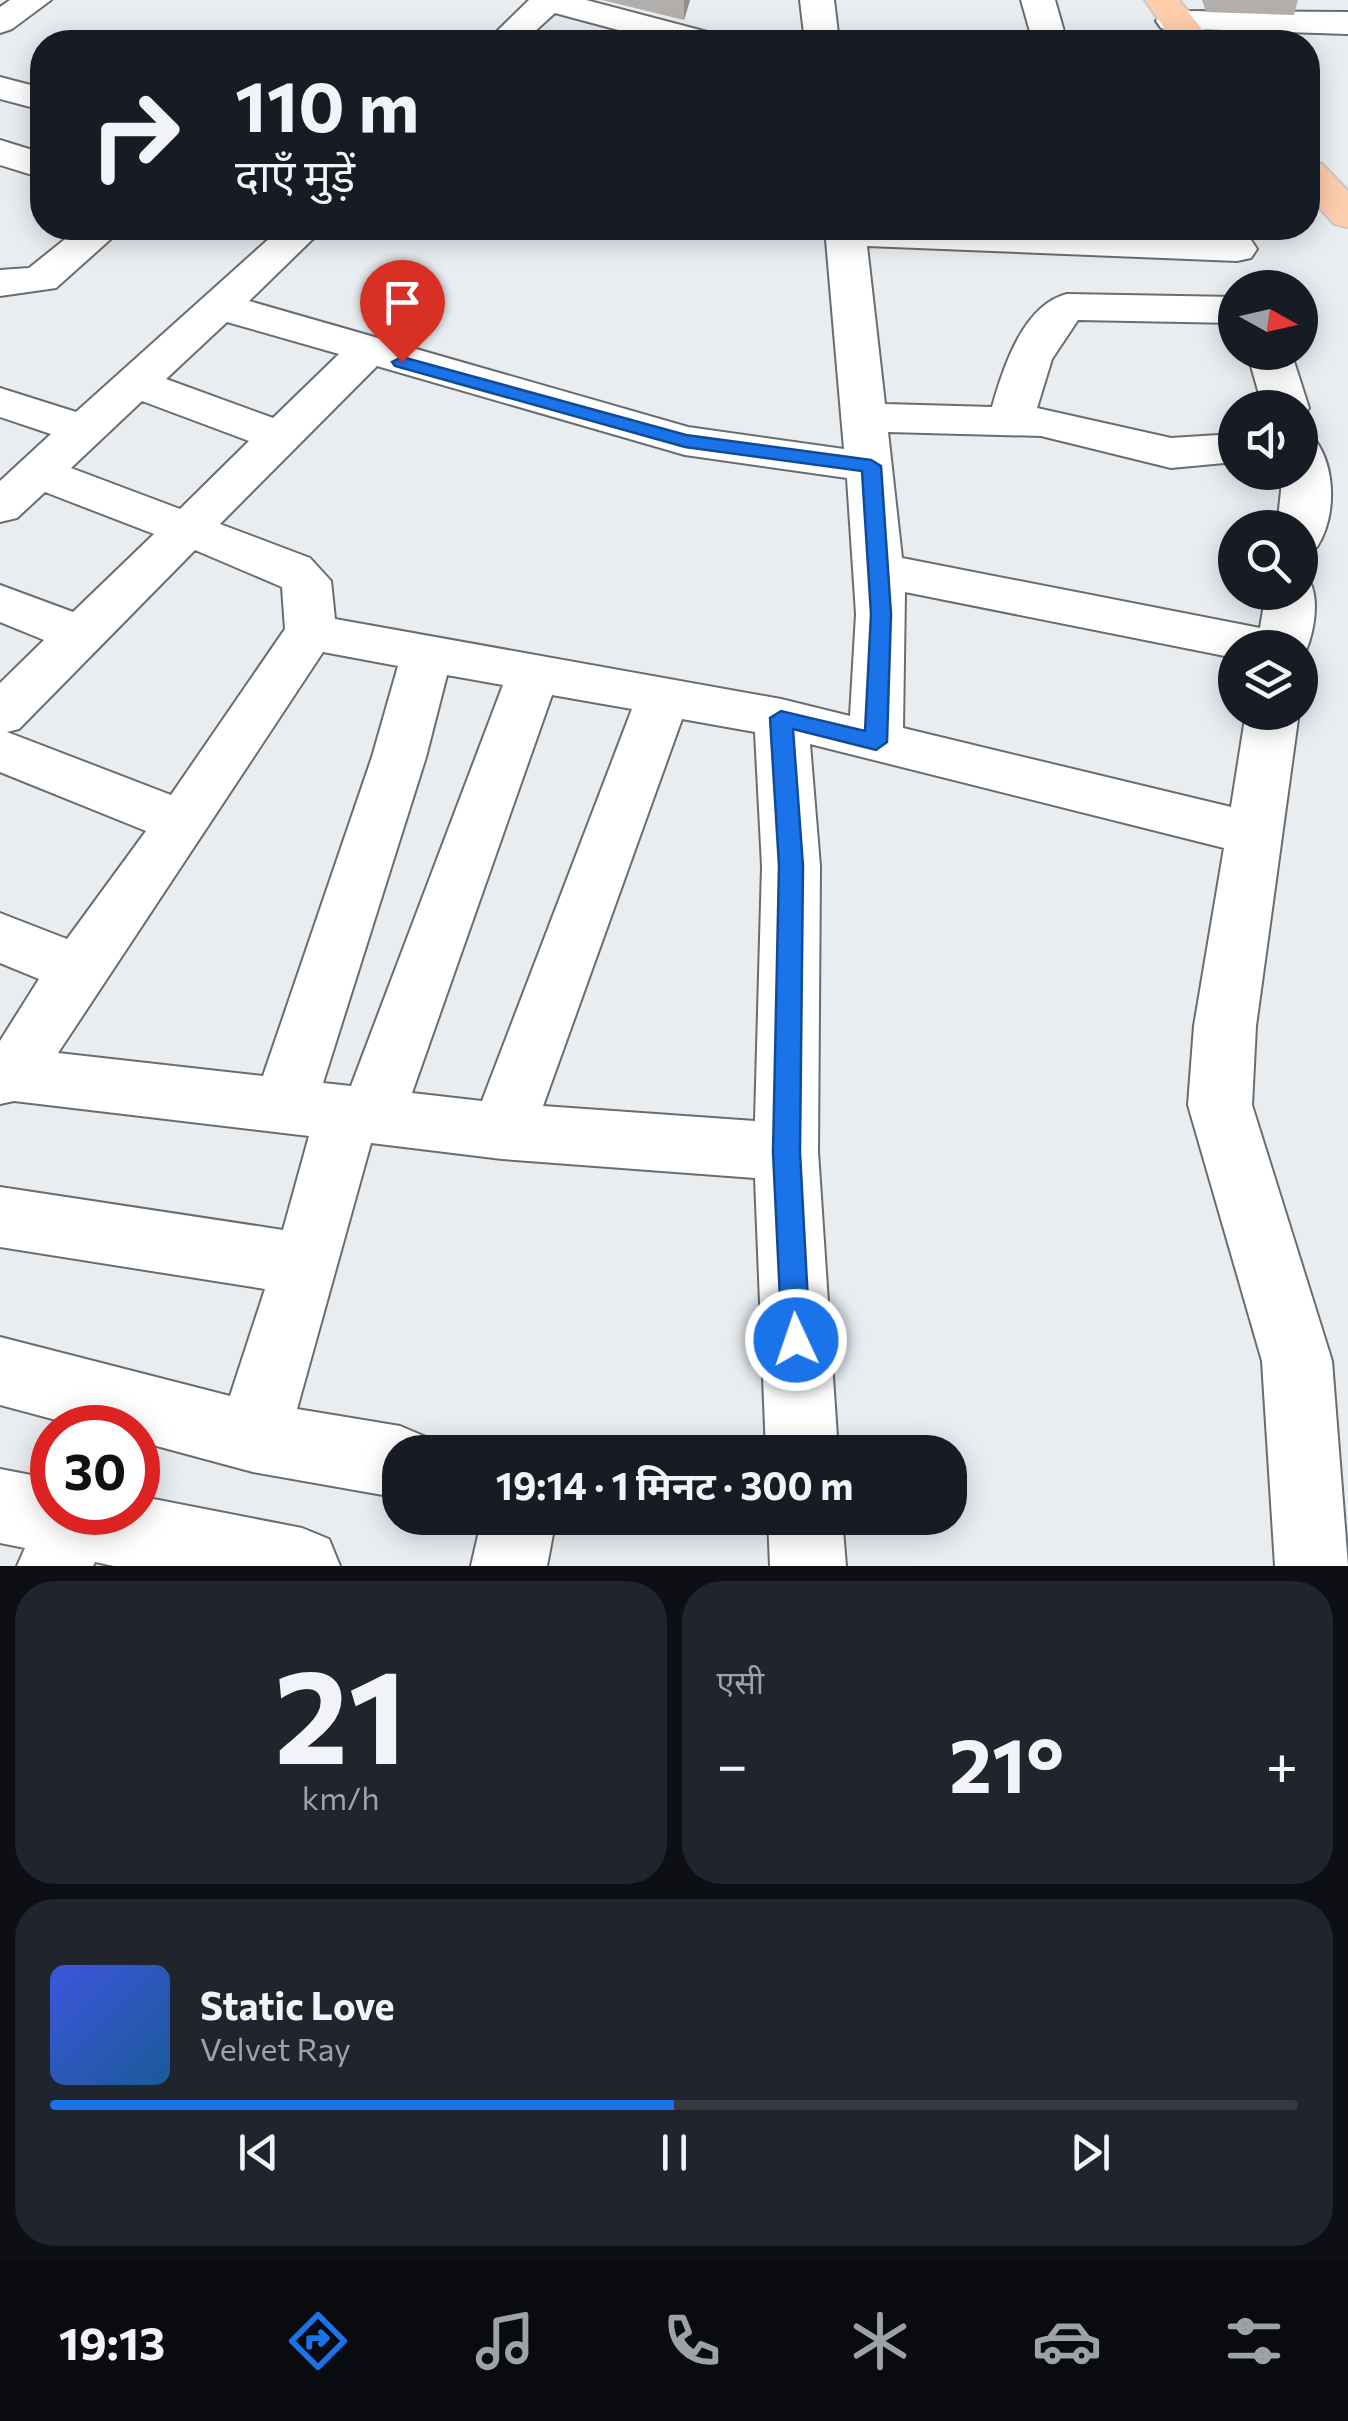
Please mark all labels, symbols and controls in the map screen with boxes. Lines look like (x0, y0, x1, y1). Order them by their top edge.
text: 110 m (235, 61, 419, 146)
icon: right (70, 70, 200, 200)
text: दाएँ मुड़ें (235, 146, 355, 201)
pin (360, 260, 445, 363)
north arrow (1218, 270, 1318, 370)
map controls (1218, 270, 1318, 730)
icon: arrive (375, 275, 430, 330)
button: sound (1218, 390, 1318, 490)
button: search (1218, 510, 1318, 610)
button: layers (1218, 630, 1318, 730)
position arrow (744, 1288, 848, 1392)
speed limit sign: 30 (30, 1405, 160, 1535)
text: 19:14 · 1 मिनट · 300 m (496, 1461, 853, 1508)
text: 21 (274, 1632, 407, 1791)
text: एसी (717, 1661, 764, 1701)
text: 21° (949, 1717, 1064, 1808)
text: − (717, 1729, 748, 1796)
text: + (1266, 1729, 1298, 1796)
text: km/h (302, 1777, 380, 1817)
text: Static Love (200, 1981, 395, 2028)
text: Velvet Ray (200, 2028, 351, 2068)
icon: previous (231, 2125, 286, 2180)
icon: pause (647, 2125, 702, 2180)
icon: next (1063, 2125, 1118, 2180)
icon: directions (283, 2306, 353, 2376)
icon: music (470, 2306, 540, 2376)
icon: phone (657, 2306, 727, 2376)
icon: climate (845, 2306, 915, 2376)
icon: car (1032, 2306, 1102, 2376)
icon: filters (1219, 2306, 1289, 2376)
text: 19:13 (59, 2314, 165, 2369)

